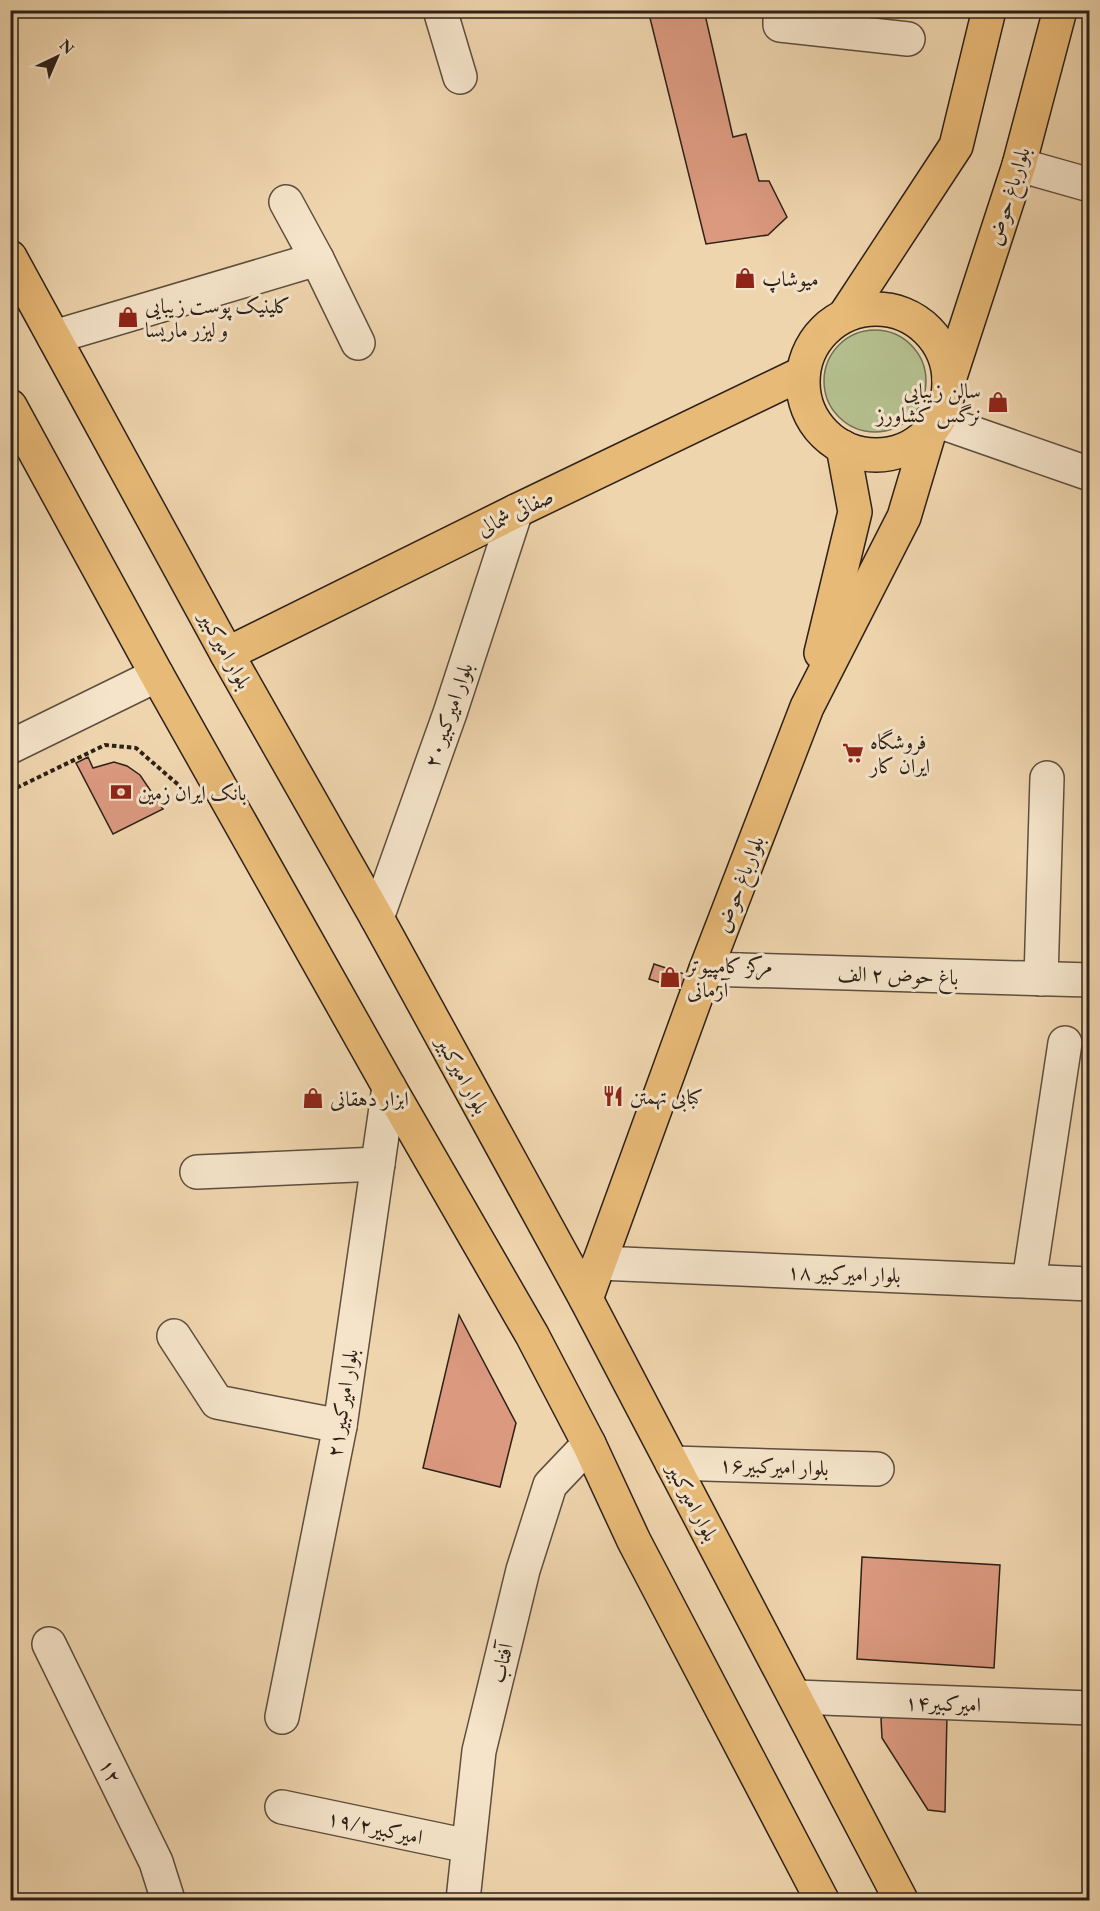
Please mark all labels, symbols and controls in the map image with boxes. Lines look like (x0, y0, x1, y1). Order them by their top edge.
north arrow (27, 27, 87, 87)
text: N (55, 35, 79, 59)
street label: بلوارباغ حوض (980, 144, 1041, 250)
place label: میوشاپ (762, 265, 819, 293)
shop icon: میوشاپ (733, 266, 757, 290)
place label: کلینیک پوست زیبایی و لیزر ماریسا (145, 292, 291, 343)
shop icon: کلینیک پوست زیبایی و لیزر ماریسا (116, 305, 140, 329)
place label: سالن زیبایی نرگس کشاورز (874, 377, 981, 429)
shop icon: سالن زیبایی نرگس کشاورز (986, 390, 1010, 414)
street label: صفائی شمالی (472, 482, 558, 542)
street label: بلوار امیرکبیر (193, 605, 258, 694)
street label: بلوار امیرکبیر۲۰ (417, 659, 479, 771)
place label: فروشگاه ایران کار (868, 728, 930, 779)
supermarket icon: فروشگاه ایران کار (841, 741, 865, 765)
place label: بانک ایران زمین (138, 779, 247, 806)
bank icon: بانک ایران زمین (109, 780, 133, 804)
street label: بلوارباغ حوض (708, 832, 774, 938)
place label: مرکز کامپیوتر آرمانی (685, 952, 773, 1003)
street label: باغ حوض ۲ الف (837, 959, 959, 996)
shop icon: مرکز کامپیوتر آرمانی (658, 965, 682, 989)
street label: بلوار امیرکبیر (430, 1030, 495, 1119)
place label: کبابی تهمتن (630, 1083, 703, 1112)
restaurant icon: کبابی تهمتن (601, 1084, 625, 1108)
place label: ابزار دهقانی (330, 1085, 409, 1112)
shop icon: ابزار دهقانی (301, 1086, 325, 1110)
street label: ۱۸ بلوار امیرکبیر (787, 1258, 901, 1288)
street label: بلوار امیرکبیر۲۱ (320, 1347, 364, 1459)
street label: بلوار امیرکبیر۱۶ (719, 1451, 829, 1481)
street label: بلوار امیرکبیر (660, 1456, 725, 1546)
street label: آفتاب (483, 1638, 520, 1686)
street label: امیرکبیر۱۴ (904, 1688, 982, 1718)
street label: ۱۲ (93, 1754, 129, 1788)
street label: امیرکبیر۱۹/۲ (325, 1804, 425, 1850)

